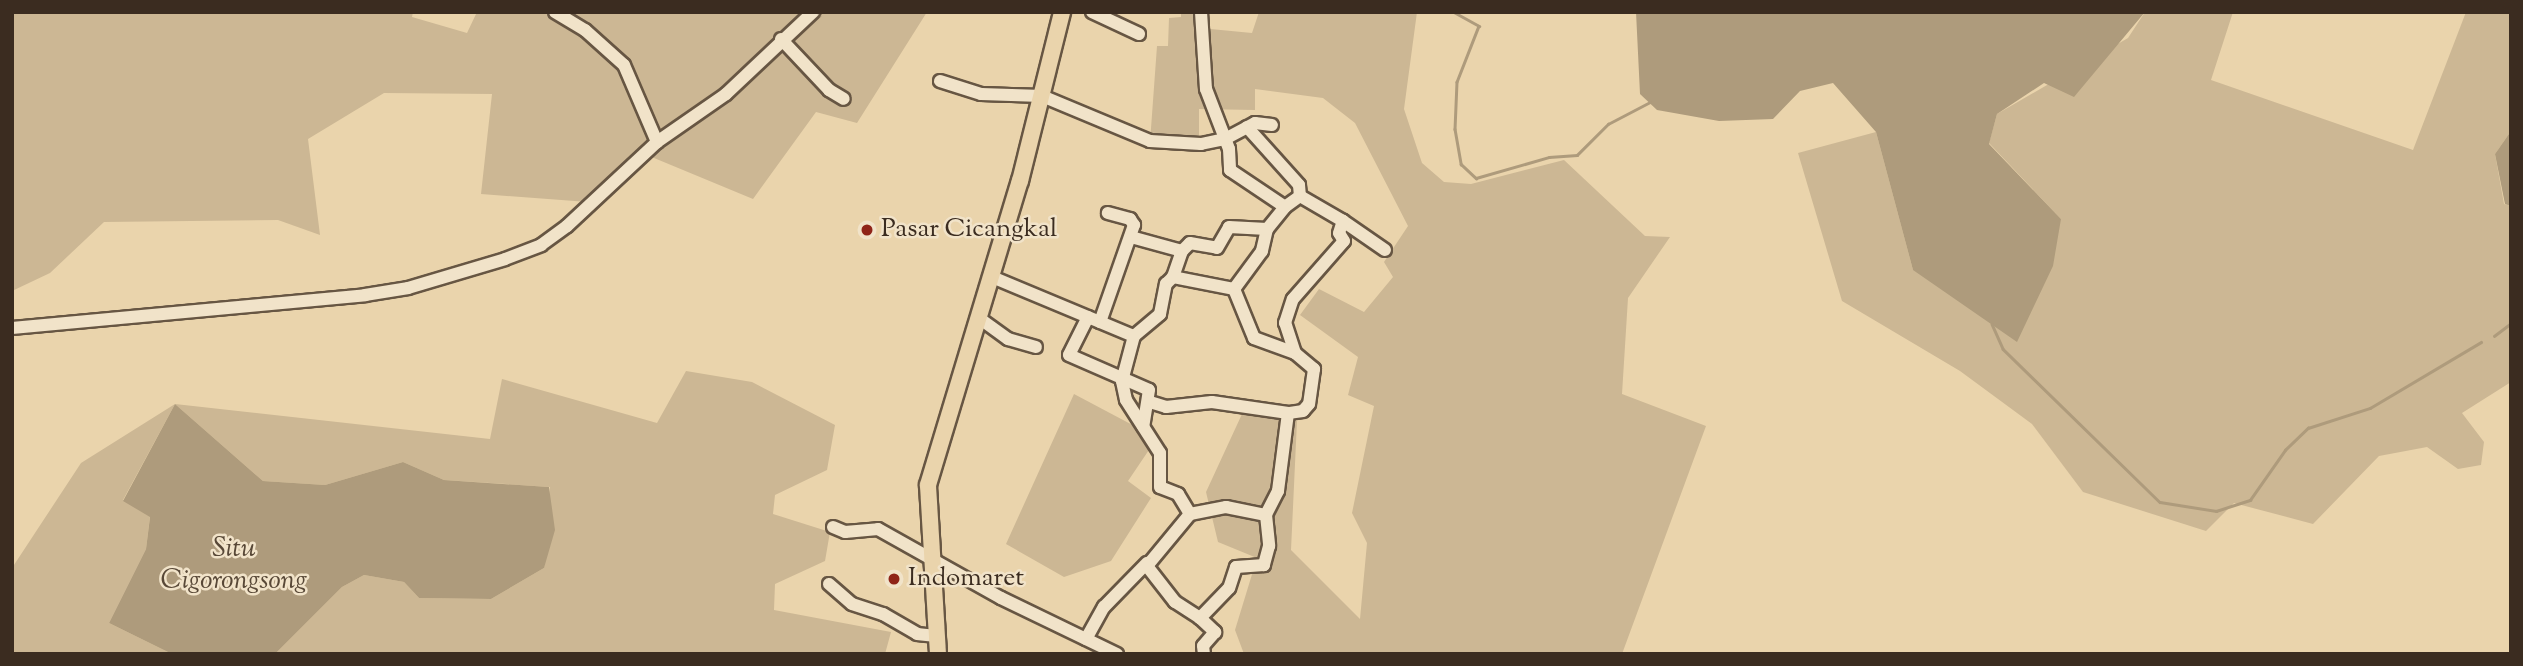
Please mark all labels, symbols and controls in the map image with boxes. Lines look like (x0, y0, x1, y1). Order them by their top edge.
place label: Pasar Cicangkal (881, 214, 1057, 246)
marker: Pasar Cicangkal (859, 222, 875, 238)
water label: Situ Cigorongsong (161, 532, 307, 598)
place label: Indomaret (908, 563, 1024, 595)
marker: Indomaret (886, 571, 902, 587)

